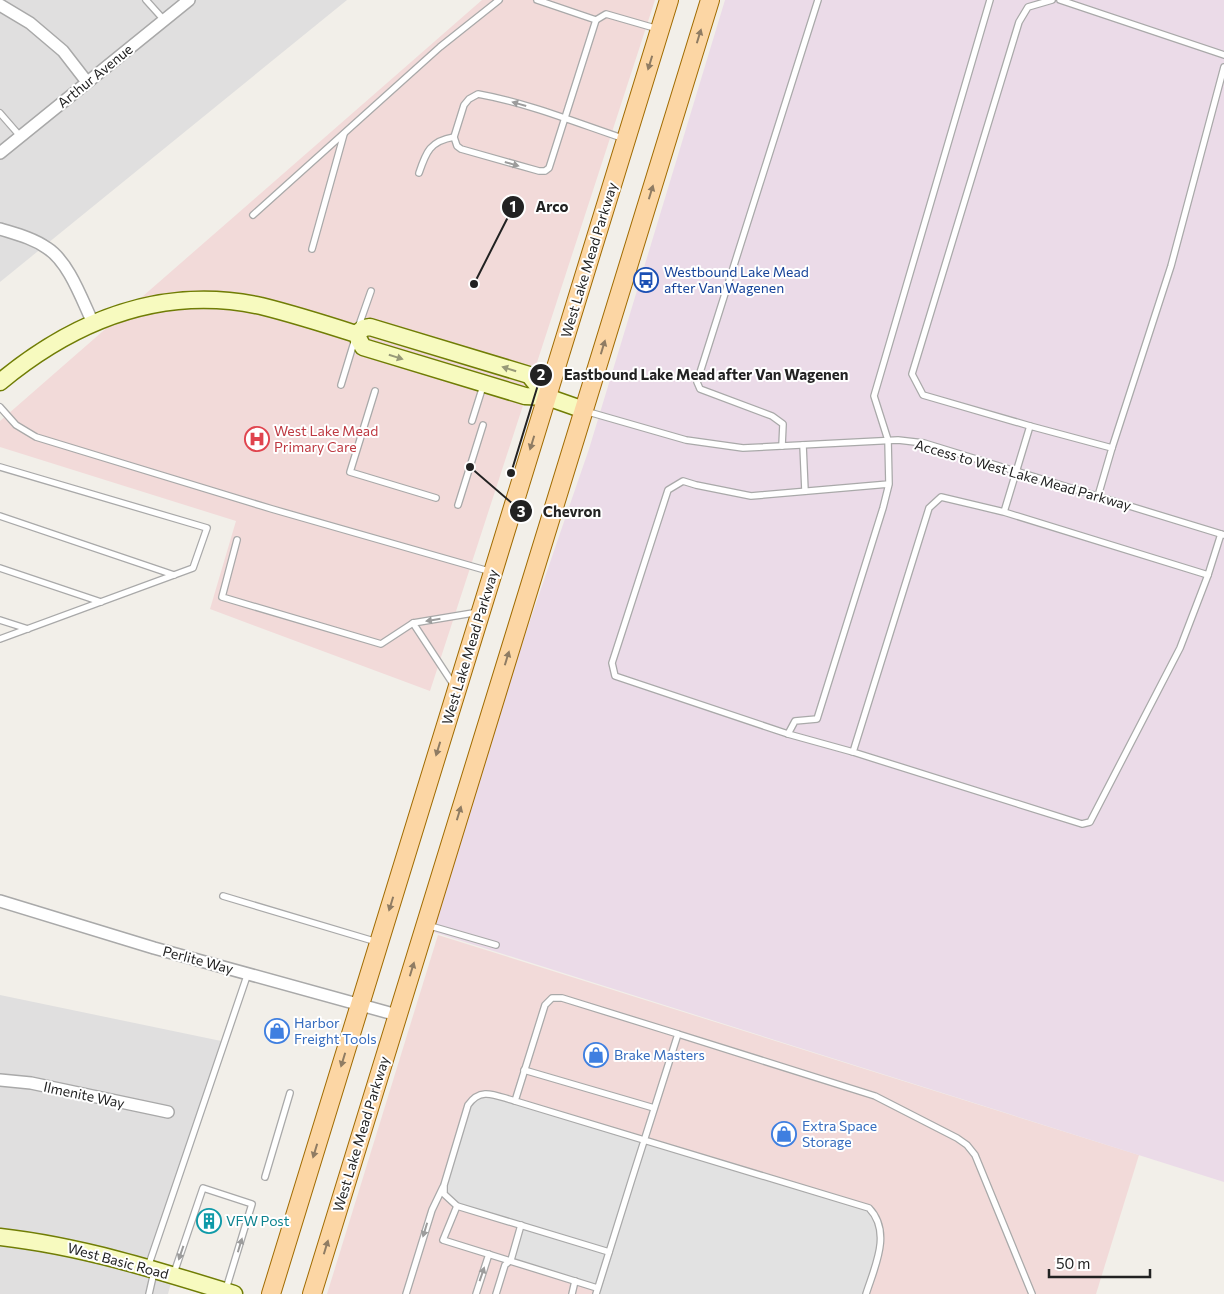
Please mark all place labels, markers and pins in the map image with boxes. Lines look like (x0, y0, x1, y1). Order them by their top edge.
callout: Arco (501, 192, 579, 222)
place label: Westbound Lake Mead after Van Wagenen (664, 263, 809, 296)
bus stop icon: Westbound Lake Mead after Van Wagenen (633, 267, 659, 293)
callout: Eastbound Lake Mead after Van Wagenen (528, 360, 858, 390)
place label: West Lake Mead Primary Care (274, 422, 378, 455)
hospital icon: West Lake Mead Primary Care (244, 426, 270, 452)
callout: Chevron (508, 496, 611, 526)
place label: Harbor Freight Tools (294, 1014, 377, 1047)
shop icon: Harbor Freight Tools (264, 1018, 290, 1044)
shop icon: Brake Masters (583, 1042, 609, 1068)
place label: Brake Masters (614, 1046, 705, 1063)
place label: Extra Space Storage (802, 1117, 877, 1150)
shop icon: Extra Space Storage (771, 1121, 797, 1147)
building icon: VFW Post (196, 1208, 222, 1234)
place label: VFW Post (226, 1212, 290, 1229)

